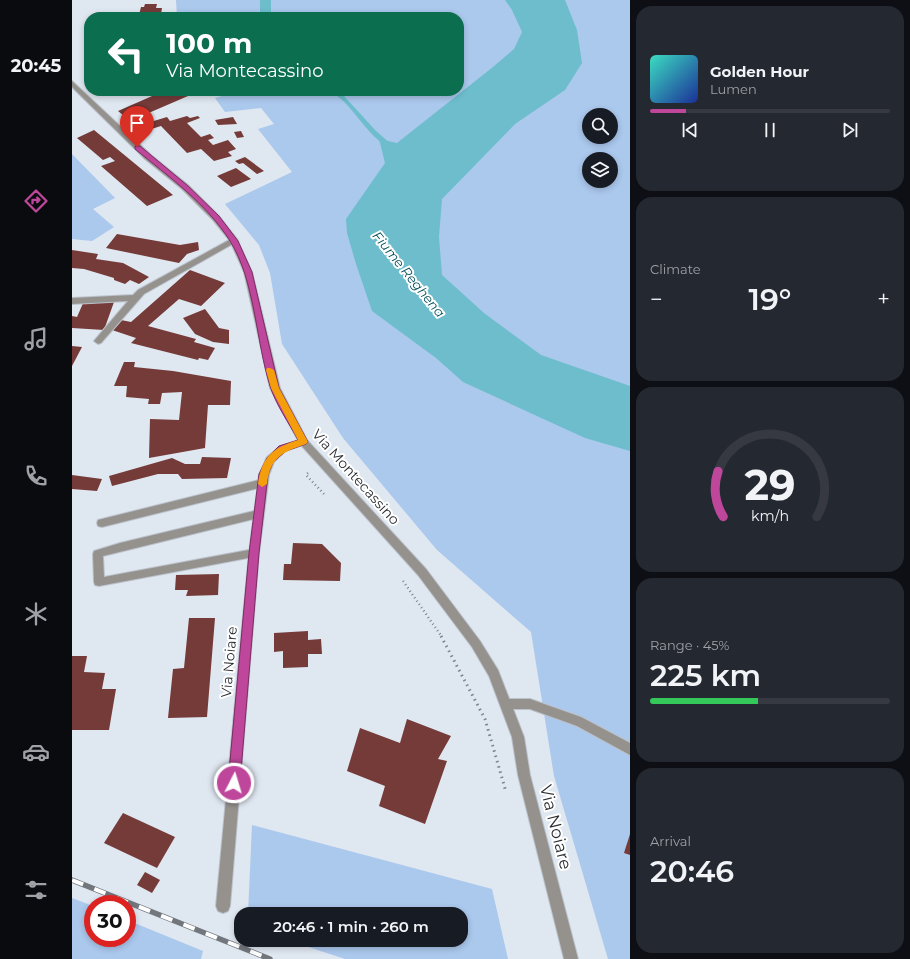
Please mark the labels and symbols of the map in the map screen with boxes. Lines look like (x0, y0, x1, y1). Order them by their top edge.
pin (120, 106, 154, 147)
water label: Fiume Reghena (369, 228, 449, 320)
street label: Via Montecassino (308, 425, 404, 529)
street label: Via Noiare (217, 626, 241, 698)
position arrow (213, 762, 255, 804)
street label: Via Noiare (536, 783, 576, 871)
speed limit sign: 30 (84, 895, 136, 947)

